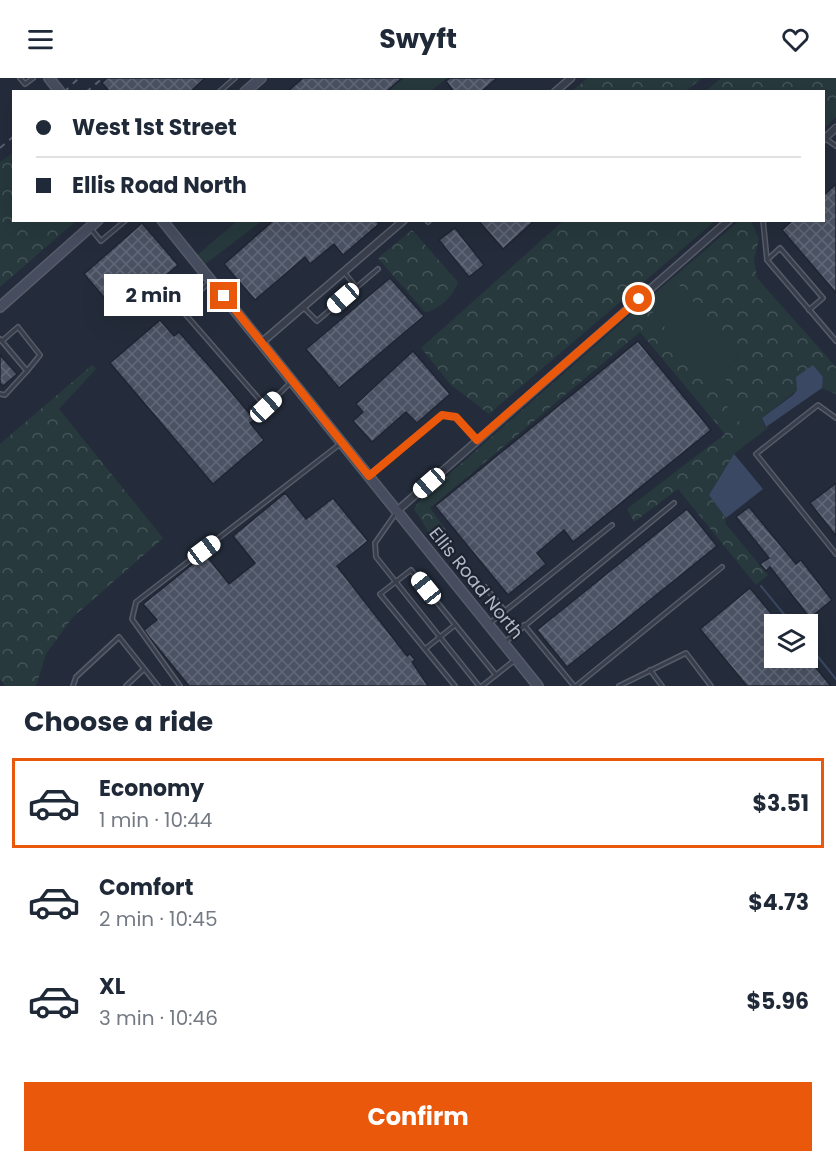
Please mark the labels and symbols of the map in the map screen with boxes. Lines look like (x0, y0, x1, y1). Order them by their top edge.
callout: 2 min (104, 275, 203, 317)
car (324, 279, 362, 317)
route end (210, 282, 237, 309)
route start (625, 285, 652, 312)
car (247, 388, 285, 426)
car (410, 464, 448, 502)
street label: Ellis Road North (423, 521, 529, 644)
car (184, 532, 224, 568)
car (408, 568, 444, 608)

